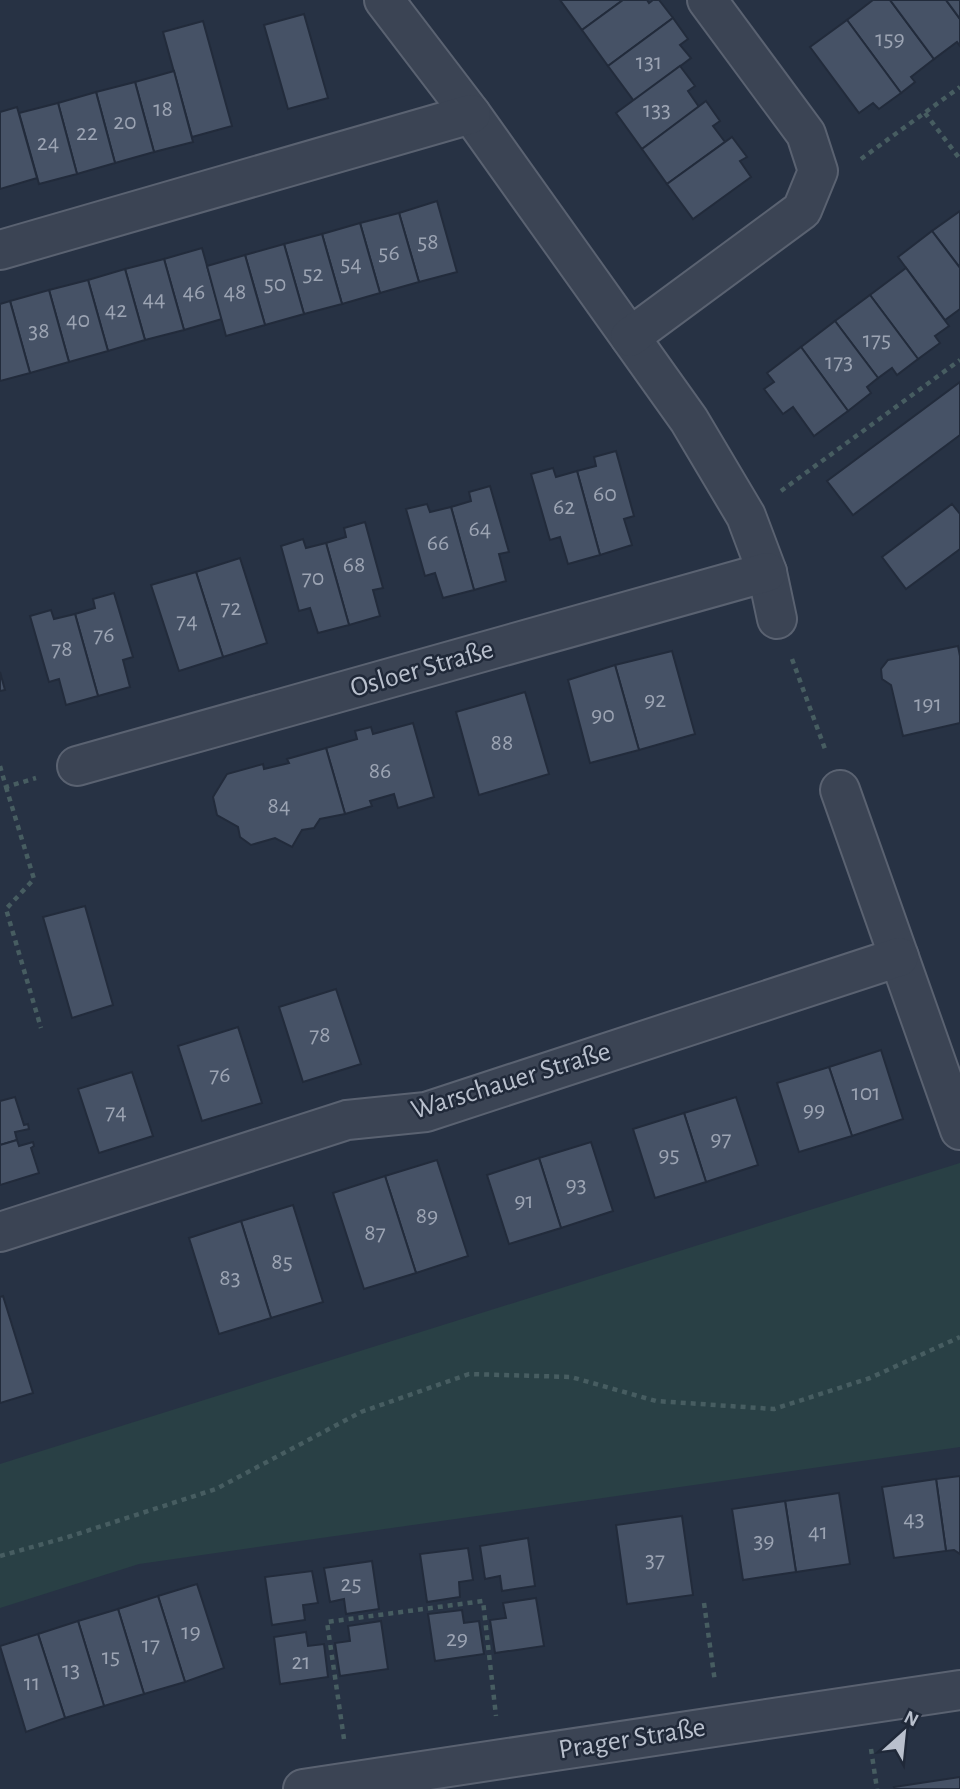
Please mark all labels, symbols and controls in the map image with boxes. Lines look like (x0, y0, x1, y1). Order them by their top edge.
house number: 159 (875, 27, 905, 51)
house number: 131 (636, 50, 662, 74)
house number: 18 (153, 97, 173, 121)
house number: 133 (643, 98, 671, 122)
house number: 20 (113, 110, 137, 134)
house number: 22 (76, 121, 98, 145)
house number: 24 (37, 131, 59, 155)
house number: 58 (417, 230, 439, 254)
house number: 56 (378, 241, 400, 265)
house number: 54 (340, 252, 362, 276)
house number: 52 (303, 262, 324, 286)
house number: 50 (264, 272, 286, 296)
house number: 46 (183, 280, 205, 304)
house number: 48 (224, 280, 246, 304)
house number: 44 (142, 287, 166, 311)
house number: 42 (105, 298, 127, 322)
house number: 40 (66, 308, 90, 332)
house number: 38 (28, 319, 50, 343)
house number: 175 (863, 328, 891, 352)
house number: 173 (825, 350, 853, 374)
house number: 60 (593, 482, 617, 506)
house number: 62 (553, 495, 575, 519)
house number: 64 (469, 517, 491, 541)
house number: 66 (427, 531, 449, 555)
house number: 68 (343, 553, 365, 577)
house number: 70 (302, 566, 324, 590)
house number: 72 (221, 596, 242, 620)
house number: 74 (176, 609, 198, 633)
house number: 76 (93, 623, 115, 647)
street label: Osloer Straße (347, 635, 497, 703)
house number: 78 (51, 637, 73, 661)
house number: 92 (644, 688, 666, 712)
house number: 191 (914, 692, 942, 716)
house number: 90 (591, 703, 615, 727)
house number: 88 (491, 731, 513, 755)
house number: 86 (369, 759, 391, 783)
house number: 84 (268, 794, 290, 818)
house number: 78 (309, 1023, 331, 1047)
street label: Warschauer Straße (408, 1037, 614, 1125)
house number: 76 (209, 1063, 231, 1087)
house number: 101 (851, 1081, 881, 1105)
house number: 99 (803, 1098, 825, 1122)
house number: 74 (105, 1100, 127, 1124)
house number: 97 (710, 1127, 732, 1151)
house number: 95 (658, 1143, 680, 1167)
house number: 93 (565, 1173, 587, 1197)
house number: 91 (514, 1189, 534, 1213)
house number: 89 (416, 1204, 438, 1228)
house number: 87 (364, 1221, 386, 1245)
house number: 85 (271, 1250, 293, 1274)
house number: 83 (219, 1266, 241, 1290)
house number: 43 (903, 1507, 925, 1531)
house number: 41 (808, 1520, 828, 1544)
house number: 39 (753, 1529, 775, 1553)
house number: 37 (645, 1548, 665, 1572)
house number: 25 (341, 1572, 361, 1596)
house number: 19 (181, 1620, 201, 1644)
house number: 29 (446, 1627, 468, 1651)
house number: 17 (142, 1633, 160, 1657)
house number: 15 (102, 1645, 120, 1669)
house number: 21 (291, 1650, 311, 1674)
house number: 13 (62, 1658, 80, 1682)
house number: 11 (24, 1671, 40, 1695)
north arrow (869, 1698, 939, 1768)
text: N (901, 1708, 921, 1731)
street label: Prager Straße (557, 1714, 707, 1764)

